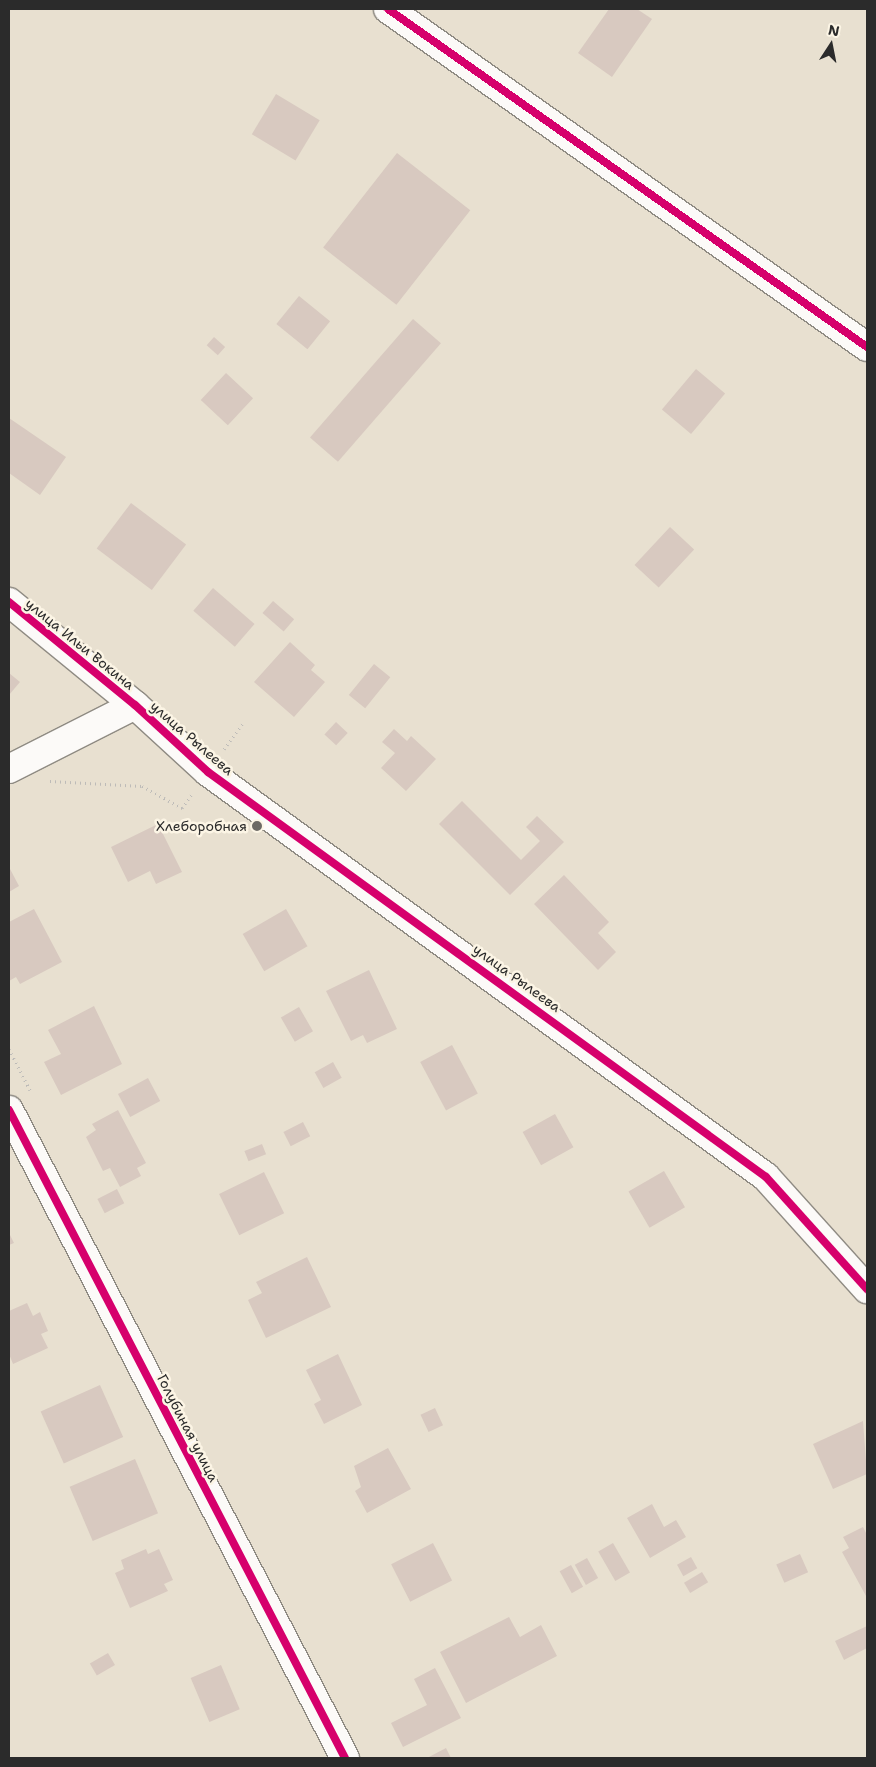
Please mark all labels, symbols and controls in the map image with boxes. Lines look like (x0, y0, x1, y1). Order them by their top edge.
north arrow (806, 20, 856, 70)
text: N (827, 20, 841, 40)
street label: улица Ильи Вокина (22, 595, 138, 693)
street label: улица Рылеева (147, 697, 237, 779)
place label: Хлеборобная (156, 818, 247, 834)
marker: Хлеборобная (251, 820, 263, 832)
street label: улица Рылеева (470, 940, 564, 1016)
street label: Голубиная улица (154, 1371, 222, 1485)

